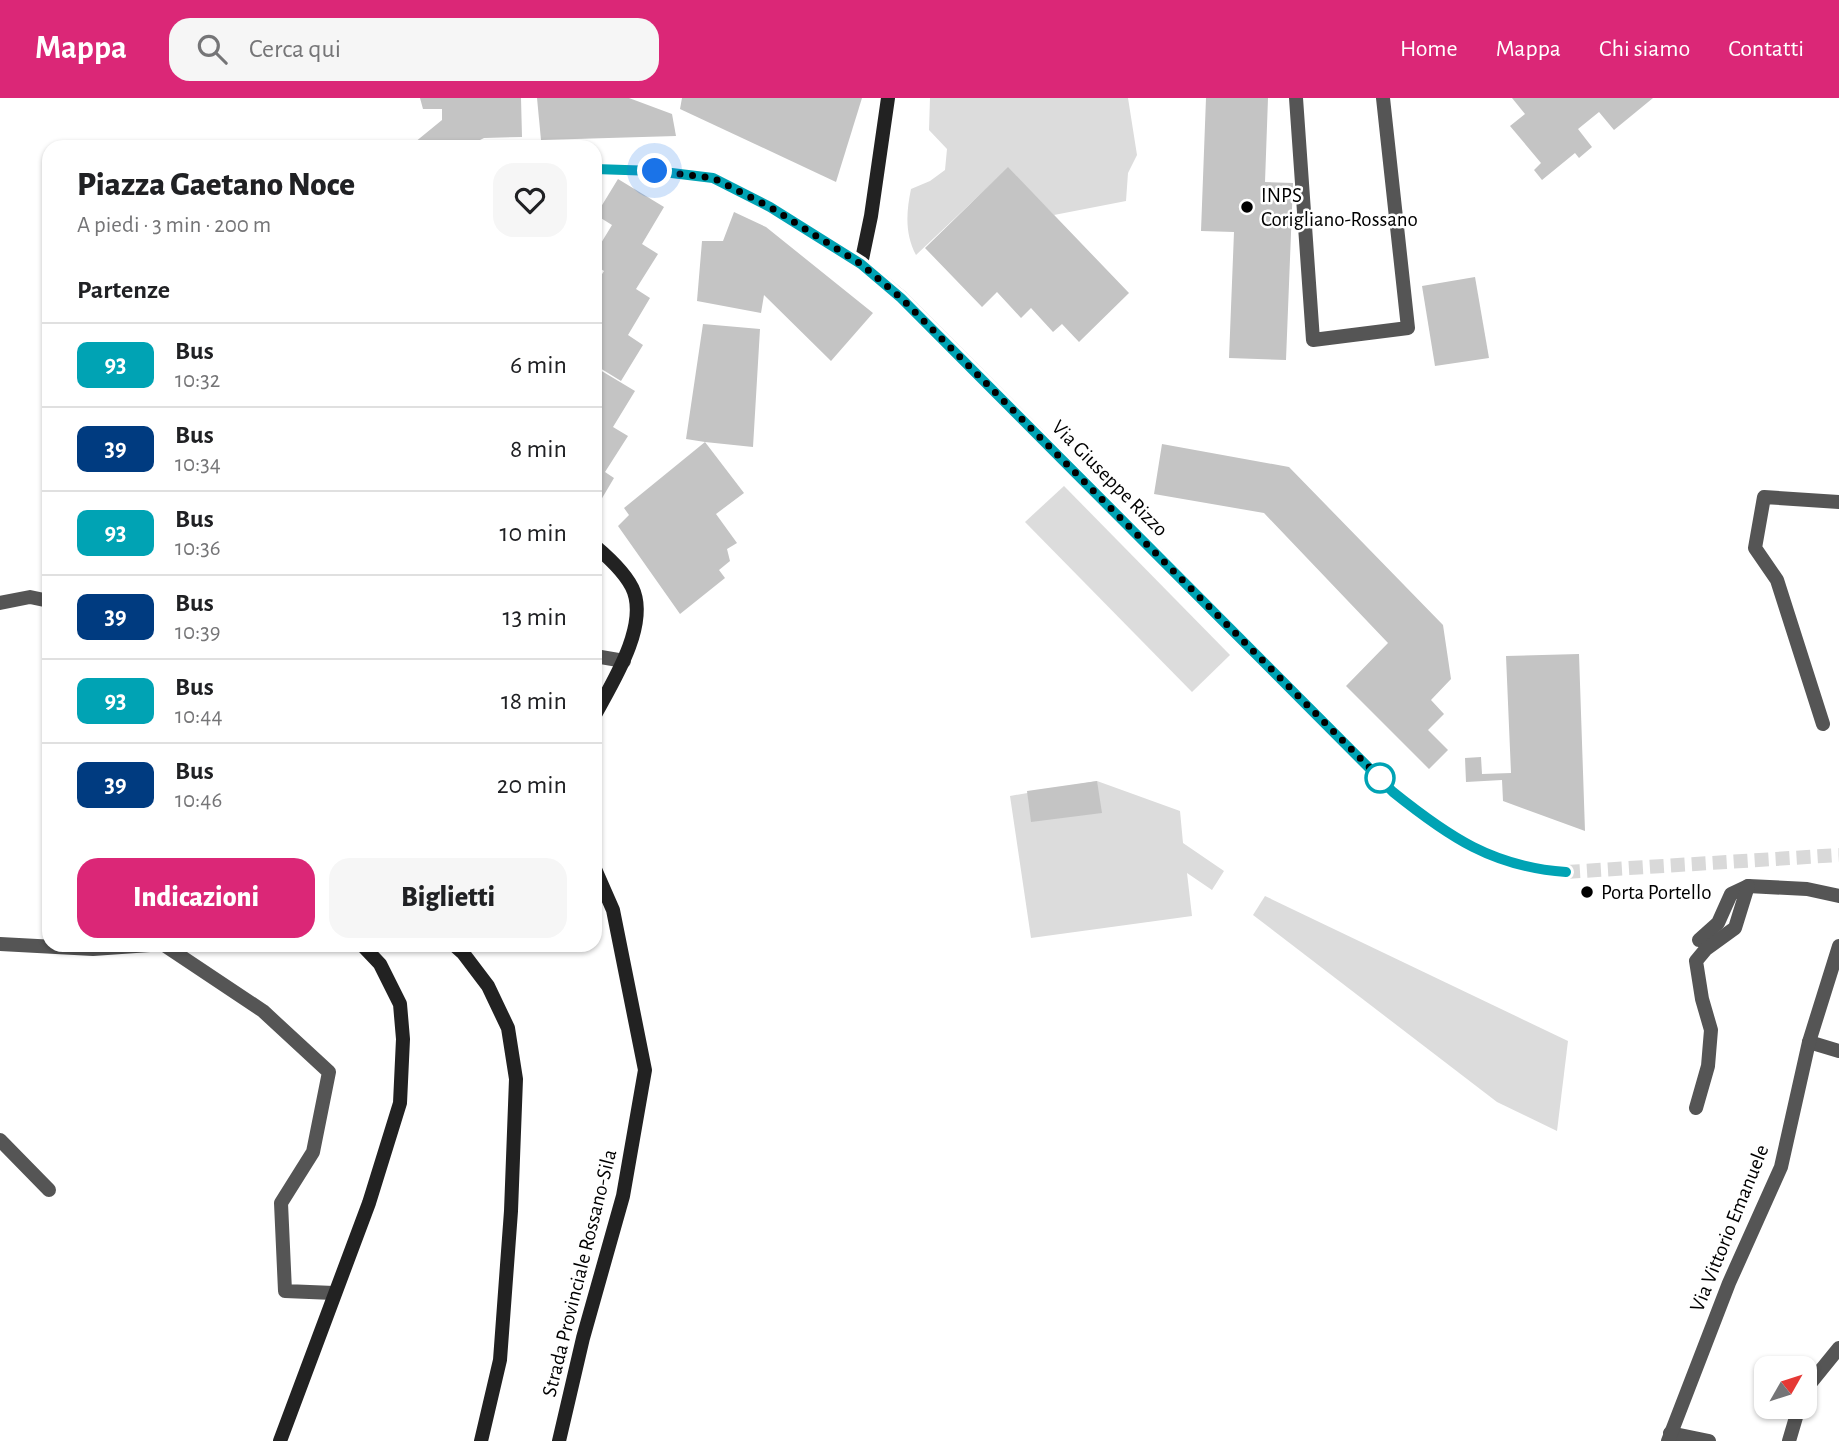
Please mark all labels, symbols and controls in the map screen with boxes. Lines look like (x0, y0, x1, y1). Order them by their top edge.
search box (169, 18, 659, 81)
icon: search (193, 30, 231, 68)
text: Mappa (35, 32, 127, 65)
text: Cerca qui (249, 36, 341, 62)
text: Home (1400, 37, 1458, 61)
text: Mappa (1496, 37, 1561, 61)
text: Chi siamo (1599, 37, 1690, 61)
text: Contatti (1728, 37, 1804, 61)
your location (637, 153, 672, 188)
button: heart (493, 163, 567, 237)
text: Piazza Gaetano Noce (77, 169, 355, 202)
place label: INPS Corigliano-Rossano (1261, 185, 1418, 230)
marker: INPS Corigliano-Rossano (1239, 199, 1255, 215)
text: A piedi · 3 min · 200 m (77, 214, 271, 237)
text: Partenze (77, 277, 170, 303)
text: Bus (175, 338, 214, 364)
text: 6 min (510, 352, 567, 378)
text: 93 (105, 353, 126, 377)
text: 10:32 (175, 369, 220, 392)
street label: Via Giuseppe Rizzo (1048, 416, 1172, 540)
text: Bus (175, 422, 214, 448)
text: 8 min (510, 436, 567, 462)
text: 39 (105, 437, 126, 461)
text: 10:34 (175, 453, 221, 476)
text: Bus (175, 506, 214, 532)
text: 10 min (500, 520, 567, 546)
text: 93 (105, 521, 126, 545)
text: 10:36 (175, 537, 221, 560)
text: Bus (175, 590, 214, 616)
text: 13 min (503, 604, 567, 630)
text: 39 (105, 605, 126, 629)
text: 10:39 (175, 621, 221, 644)
text: Bus (175, 674, 214, 700)
text: 18 min (501, 688, 567, 714)
text: 93 (105, 689, 126, 713)
text: 10:44 (175, 705, 222, 728)
text: Bus (175, 758, 214, 784)
unlabelled marker (1365, 763, 1395, 793)
text: 20 min (497, 772, 567, 798)
text: 39 (105, 773, 126, 797)
text: 10:46 (175, 789, 222, 812)
button: Indicazioni (77, 858, 315, 938)
button: Biglietti (329, 858, 567, 938)
place label: Porta Portello (1601, 882, 1711, 903)
marker: Porta Portello (1579, 884, 1595, 900)
street label: Via Vittorio Emanuele (1686, 1142, 1773, 1315)
street label: Strada Provinciale Rossano-Sila (539, 1147, 620, 1399)
north arrow (1754, 1356, 1816, 1419)
map controls (1754, 1356, 1817, 1419)

